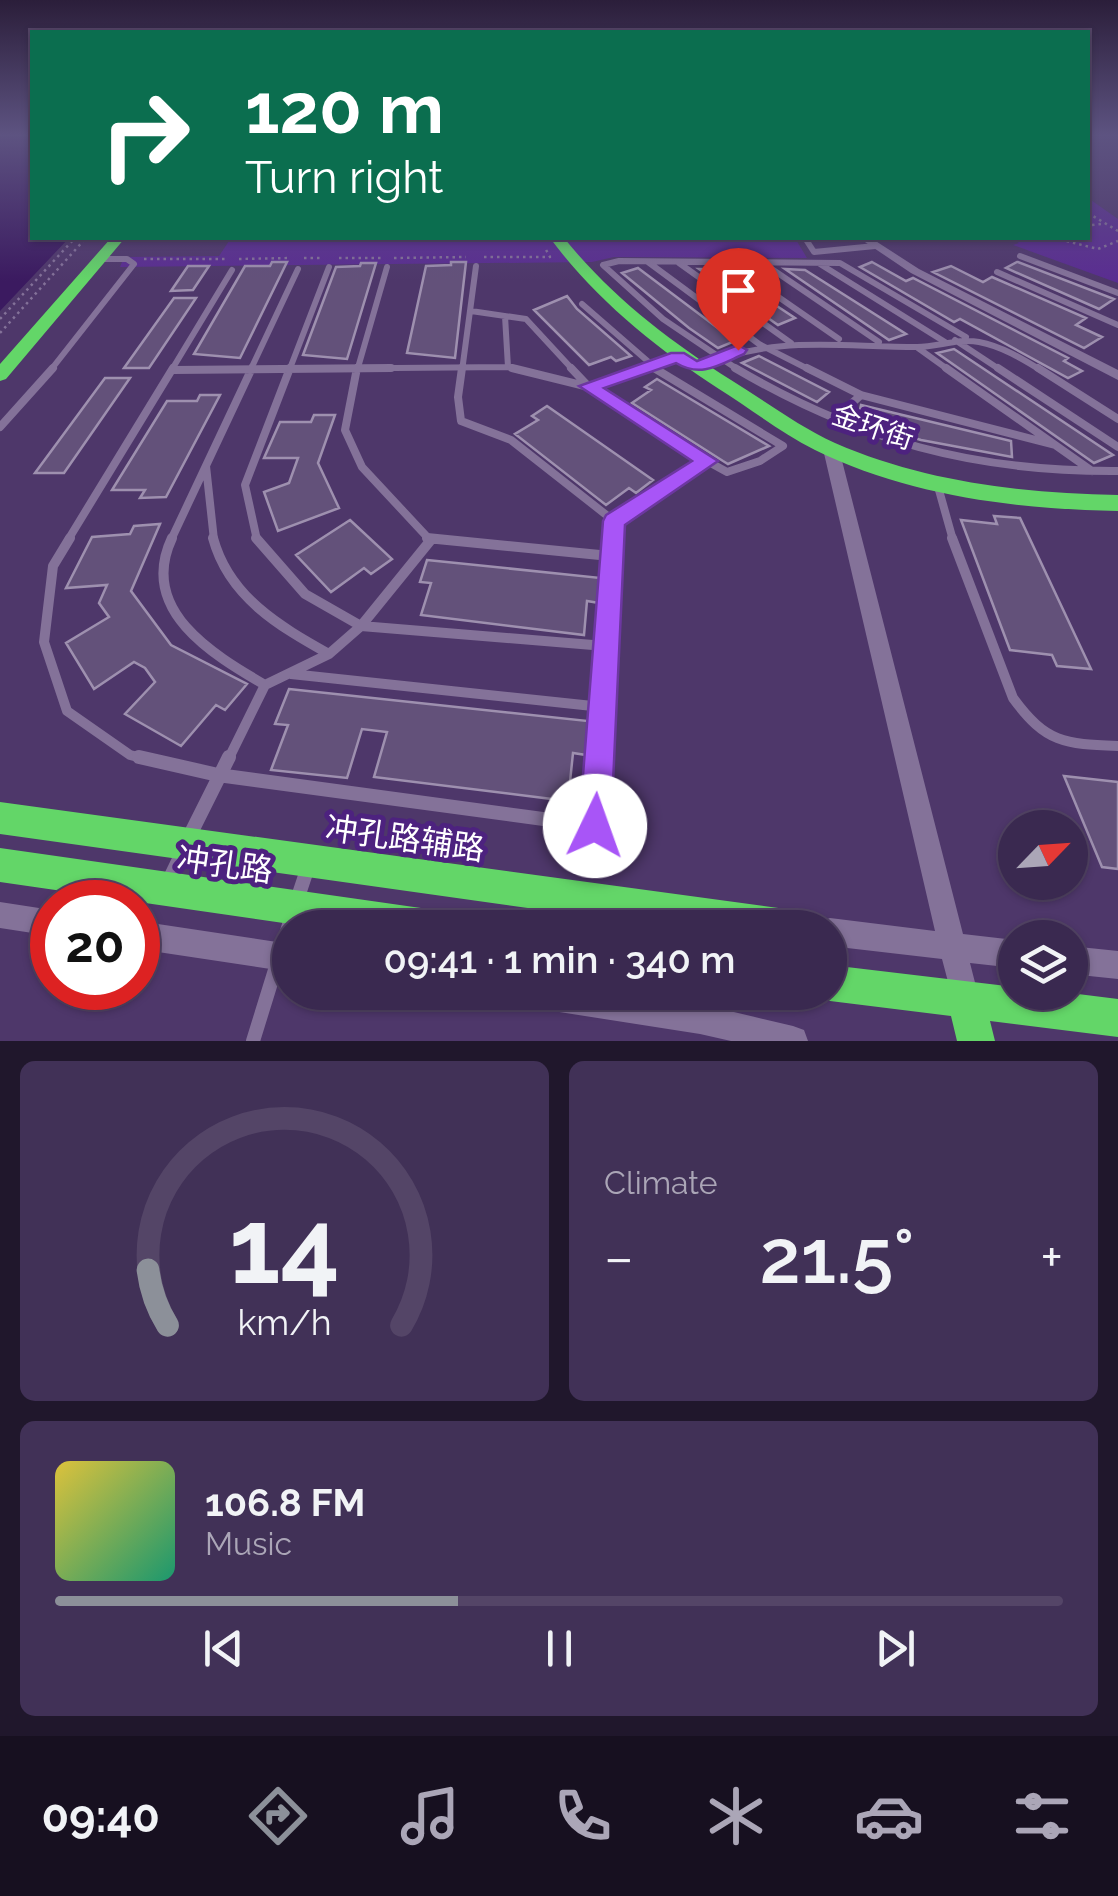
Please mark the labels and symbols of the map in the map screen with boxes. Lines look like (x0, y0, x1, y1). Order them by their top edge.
pin (696, 248, 781, 351)
street label: 金环街 (828, 398, 918, 456)
position arrow (543, 774, 647, 878)
street label: 冲孔路辅路 (323, 809, 487, 867)
north arrow (998, 810, 1088, 900)
street label: 冲孔路 (175, 839, 275, 889)
speed limit sign: 20 (30, 880, 160, 1010)

